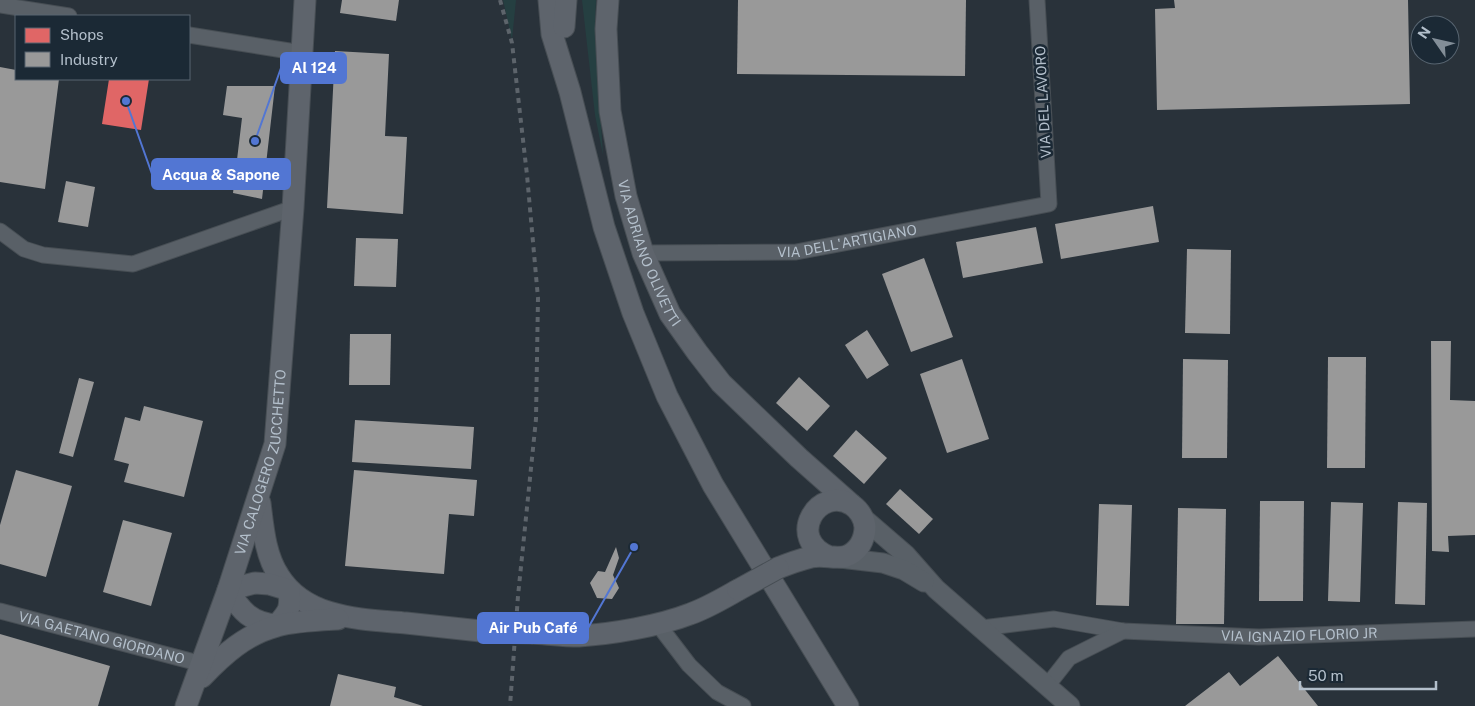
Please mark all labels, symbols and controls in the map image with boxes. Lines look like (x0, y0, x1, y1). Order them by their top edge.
legend (15, 15, 190, 80)
north arrow (1410, 15, 1460, 65)
text: N (1415, 24, 1434, 42)
text: Shops (60, 26, 104, 43)
street label: VIA DEL LAVORO (1032, 45, 1054, 159)
text: Industry (60, 51, 118, 68)
callout: Al 124 (281, 53, 346, 83)
text: Al 124 (292, 59, 337, 76)
callout: Acqua & Sapone (152, 159, 290, 189)
text: Acqua & Sapone (162, 166, 280, 183)
street label: VIA ADRIANO OLIVETTI (615, 178, 684, 329)
street label: VIA DELL'ARTIGIANO (777, 221, 918, 260)
street label: VIA CALOGERO ZUCCHETTO (232, 369, 289, 557)
street label: VIA GAETANO GIORDANO (17, 608, 186, 667)
callout: Air Pub Café (478, 613, 588, 643)
text: Air Pub Café (488, 619, 578, 636)
street label: VIA IGNAZIO FLORIO JR (1221, 625, 1378, 645)
scale bar (1300, 658, 1436, 690)
text: 50 m (1308, 667, 1343, 684)

